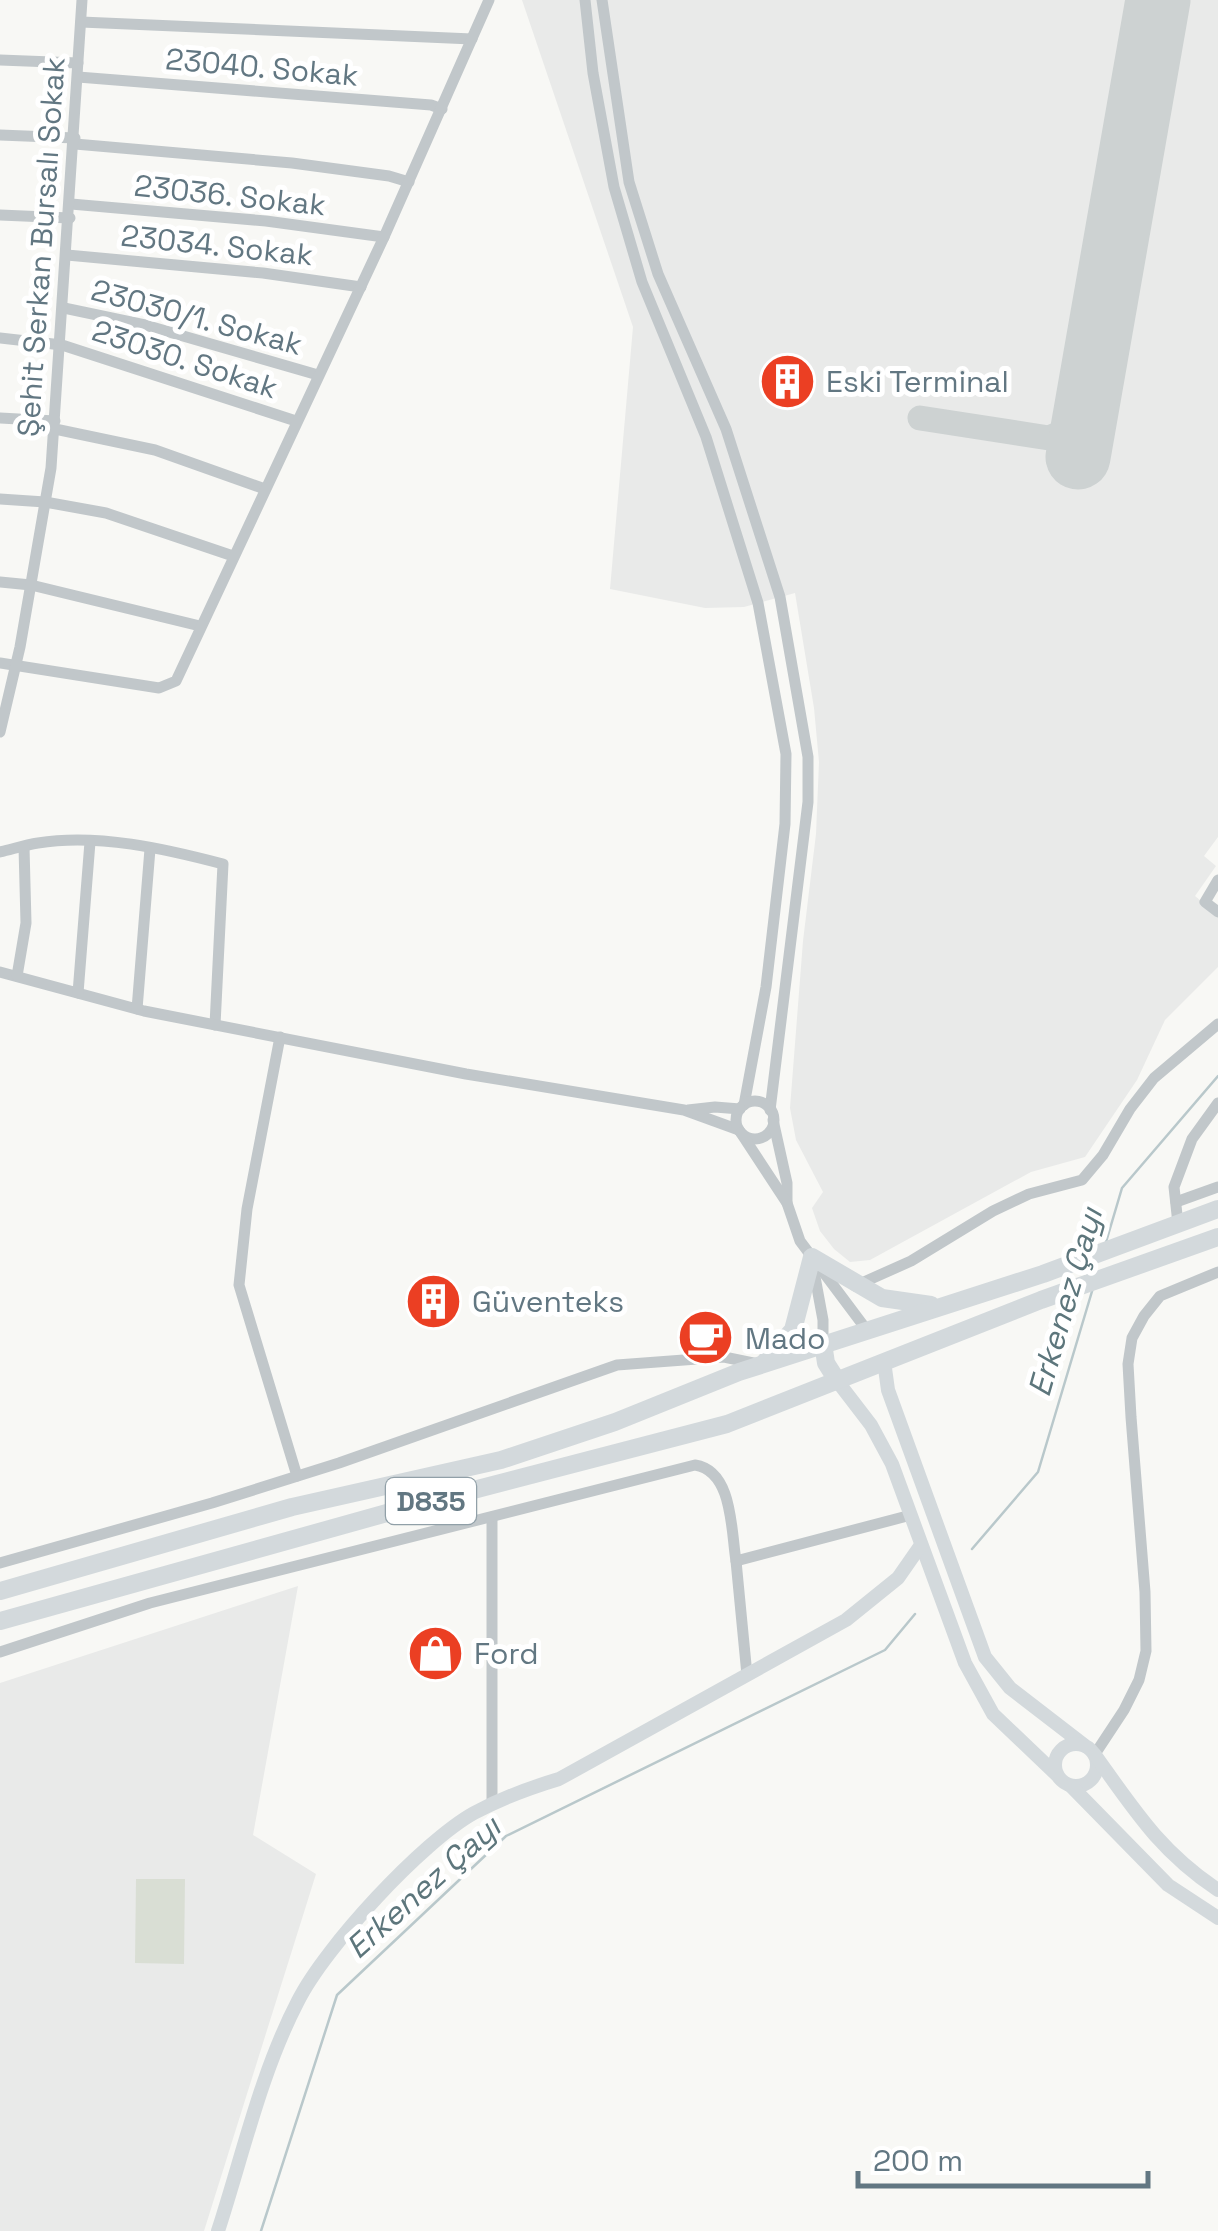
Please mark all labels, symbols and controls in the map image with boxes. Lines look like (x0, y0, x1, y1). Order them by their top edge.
street label: 23040. Sokak (164, 39, 360, 95)
street label: Şehit Serkan Bursalı Sokak (8, 56, 74, 438)
street label: 23036. Sokak (132, 166, 328, 224)
street label: 23034. Sokak (119, 216, 315, 274)
street label: 23030/1. Sokak (87, 270, 307, 364)
street label: 23030. Sokak (87, 311, 283, 407)
building icon: Eski Terminal (757, 351, 817, 411)
place label: Eski Terminal (826, 362, 1009, 401)
water label: Erkenez Çayı (1019, 1201, 1112, 1401)
building icon: Güventeks (403, 1271, 463, 1331)
place label: Güventeks (472, 1282, 624, 1321)
cafe icon: Mado (676, 1308, 736, 1368)
place label: Mado (745, 1319, 826, 1358)
road number: D835 (386, 1478, 476, 1524)
shop icon: Ford (405, 1623, 465, 1683)
place label: Ford (474, 1634, 539, 1673)
water label: Erkenez Çayı (337, 1806, 510, 1967)
scale bar (858, 2126, 1148, 2188)
text: 200 m (873, 2141, 963, 2180)

